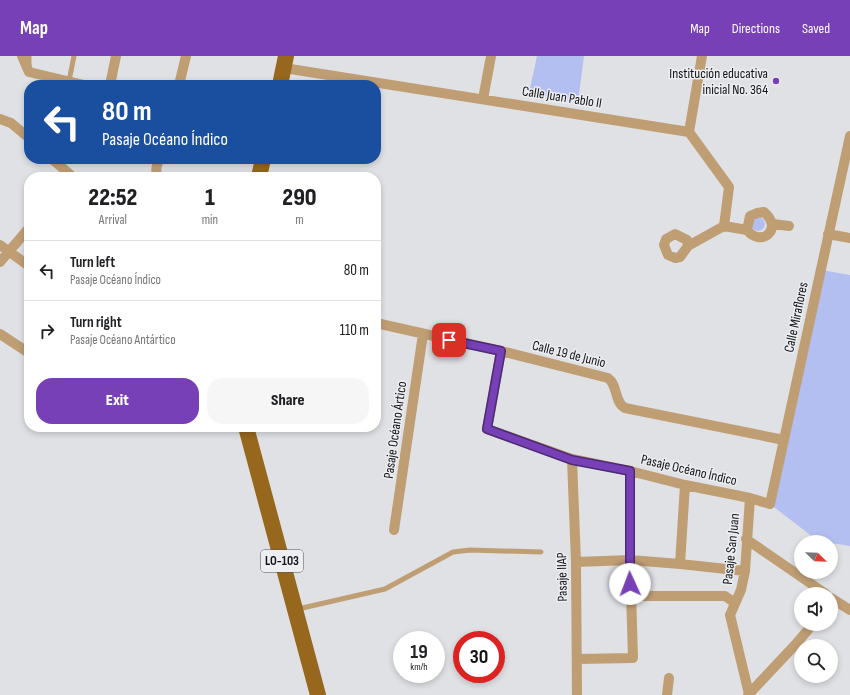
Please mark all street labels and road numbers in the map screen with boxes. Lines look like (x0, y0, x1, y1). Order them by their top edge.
street label: Calle Juan Pablo II (521, 82, 603, 112)
street label: Calle Miraflores (780, 280, 812, 354)
street label: Calle 19 de Junio (530, 337, 608, 371)
street label: Pasaje Océano Ártico (380, 380, 410, 480)
street label: Pasaje Océano Índico (639, 451, 739, 489)
street label: Pasaje San Juan (719, 513, 743, 585)
road number: LO-103 (261, 550, 303, 572)
street label: Pasaje IIAP (553, 552, 571, 602)

